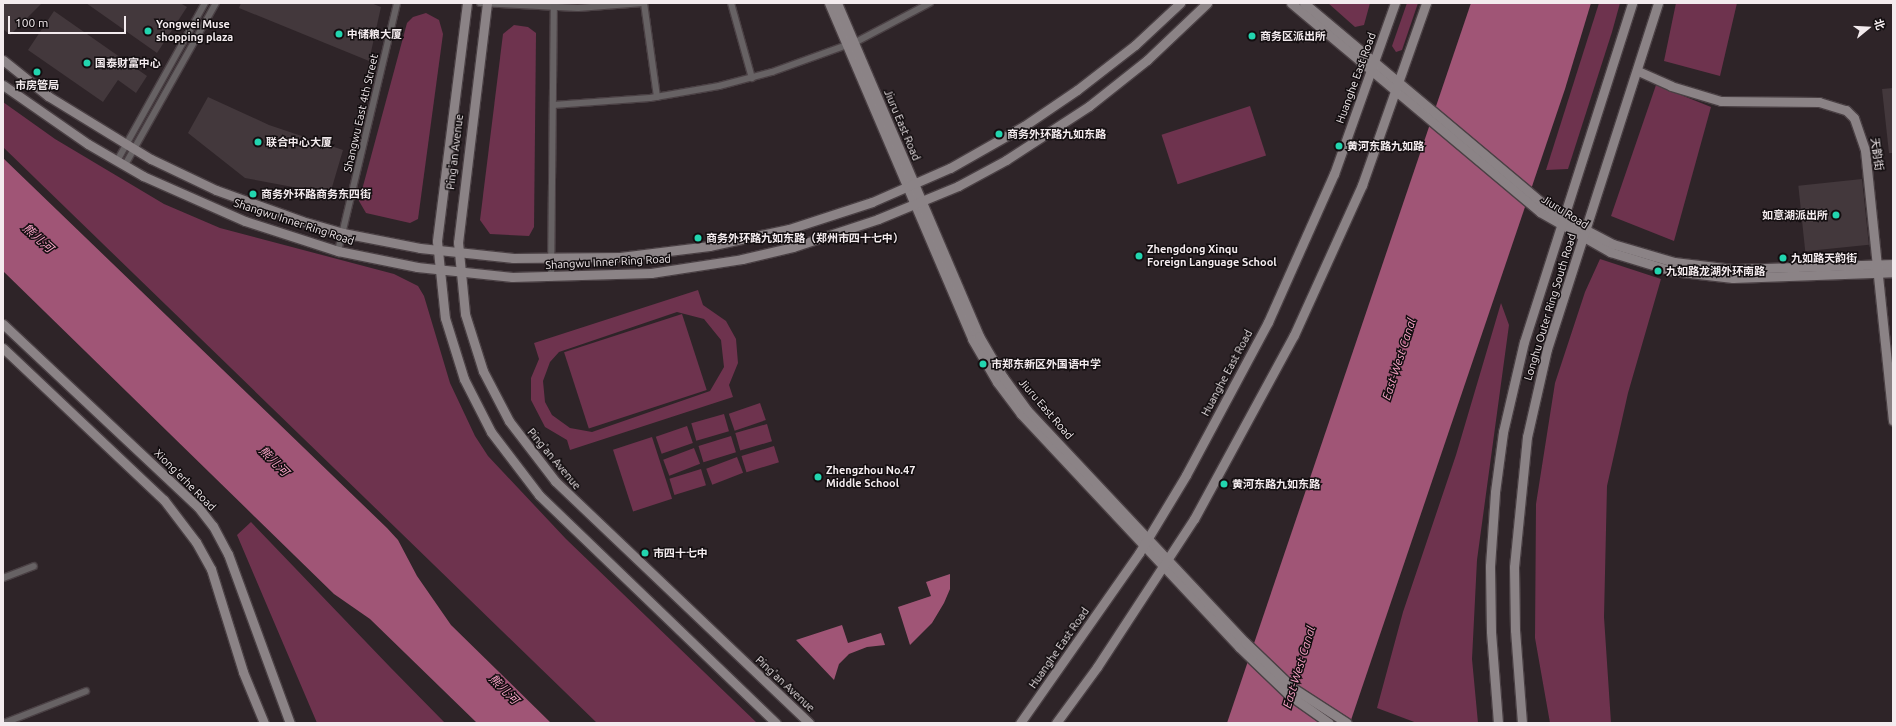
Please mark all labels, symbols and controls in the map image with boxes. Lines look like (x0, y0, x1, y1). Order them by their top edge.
scale bar (10, 8, 128, 34)
north arrow (1848, 8, 1888, 48)
text: 100 m (15, 16, 48, 29)
text: 北 (1872, 17, 1887, 31)
place label: Yongwei Muse shopping plaza (156, 18, 233, 44)
marker: Yongwei Muse shopping plaza (143, 26, 153, 36)
place label: 中储粮大厦 (347, 27, 402, 41)
marker: 中储粮大厦 (334, 29, 344, 39)
place label: 商务区派出所 (1260, 29, 1326, 43)
marker: 商务区派出所 (1247, 31, 1257, 41)
street label: Huanghe East Road (1333, 31, 1379, 125)
street label: Shangwu East 4th Street (341, 53, 381, 173)
place label: 国泰财富中心 (95, 56, 161, 70)
marker: 国泰财富中心 (82, 58, 92, 68)
marker: 市房管局 (32, 67, 42, 77)
place label: 市房管局 (15, 78, 59, 92)
street label: Jiuru East Road (881, 87, 923, 163)
street label: Ping'an Avenue (444, 113, 466, 191)
place label: 商务外环路九如东路 (1007, 127, 1106, 141)
marker: 商务外环路九如东路 (994, 129, 1004, 139)
place label: 联合中心大厦 (266, 135, 332, 149)
marker: 联合中心大厦 (253, 137, 263, 147)
street label: 天韵街 (1868, 137, 1886, 171)
place label: 黄河东路九如路 (1347, 139, 1424, 153)
marker: 黄河东路九如路 (1334, 141, 1344, 151)
place label: 商务外环路商务东四街 (261, 187, 371, 201)
marker: 商务外环路商务东四街 (248, 189, 258, 199)
street label: Jiuru Road (1539, 192, 1591, 232)
street label: Shangwu Inner Ring Road (232, 196, 356, 248)
place label: 如意湖派出所 (1762, 208, 1828, 222)
marker: 如意湖派出所 (1831, 210, 1841, 220)
water label: 熊儿河 (20, 221, 56, 255)
place label: 商务外环路九如东路（郑州市四十七中） (706, 231, 904, 245)
street label: Longhu Outer Ring South Road (1521, 232, 1579, 382)
marker: 商务外环路九如东路（郑州市四十七中） (693, 233, 703, 243)
place label: Zhengdong Xinqu Foreign Language School (1147, 243, 1277, 269)
marker: Zhengdong Xinqu Foreign Language School (1134, 251, 1144, 261)
place label: 九如路天韵街 (1791, 251, 1857, 265)
street label: Shangwu Inner Ring Road (545, 252, 671, 272)
marker: 九如路天韵街 (1778, 253, 1788, 263)
place label: 九如路龙湖外环南路 (1666, 264, 1765, 278)
marker: 九如路龙湖外环南路 (1653, 266, 1663, 276)
water label: East-West Canal (1379, 316, 1419, 402)
street label: Huanghe East Road (1199, 328, 1255, 418)
place label: 市郑东新区外国语中学 (991, 357, 1101, 371)
marker: 市郑东新区外国语中学 (978, 359, 988, 369)
street label: Jiuru East Road (1016, 376, 1076, 442)
street label: Ping'an Avenue (525, 426, 583, 492)
water label: 熊儿河 (256, 443, 292, 479)
street label: Xiong'erhe Road (151, 446, 219, 514)
place label: Zhengzhou No.47 Middle School (826, 464, 915, 490)
marker: Zhengzhou No.47 Middle School (813, 472, 823, 482)
place label: 黄河东路九如东路 (1232, 477, 1320, 491)
marker: 黄河东路九如东路 (1219, 479, 1229, 489)
place label: 市四十七中 (653, 546, 708, 560)
marker: 市四十七中 (640, 548, 650, 558)
street label: Huanghe East Road (1026, 605, 1092, 691)
water label: East-West Canal (1280, 624, 1318, 710)
street label: Ping'an Avenue (753, 653, 817, 715)
water label: 熊儿河 (486, 671, 522, 707)

